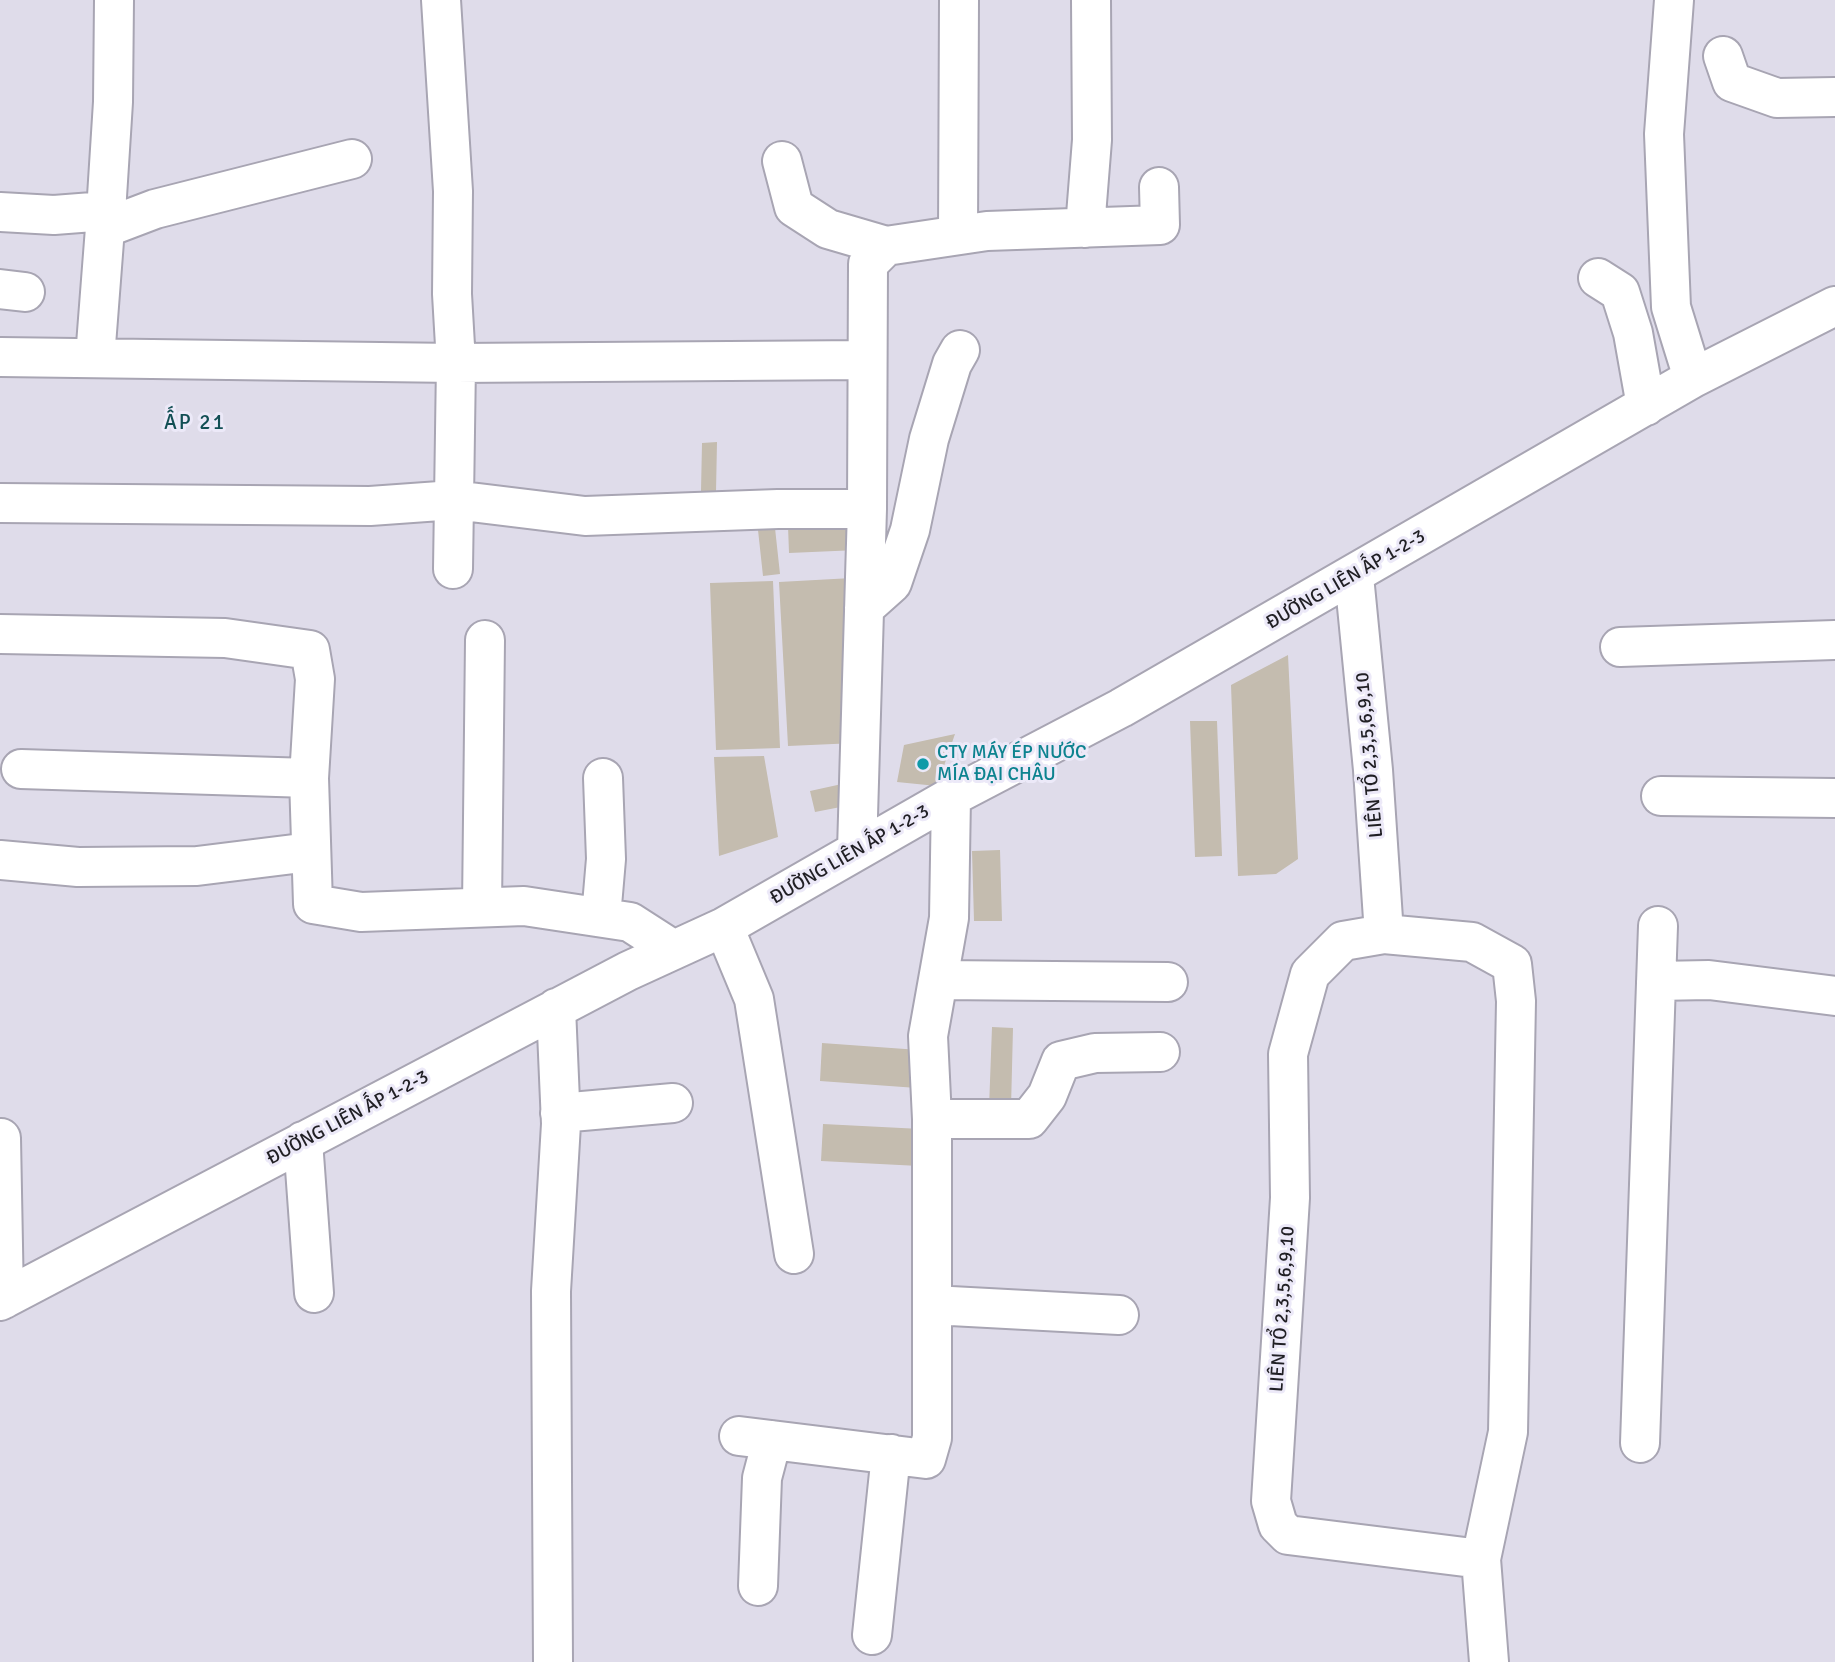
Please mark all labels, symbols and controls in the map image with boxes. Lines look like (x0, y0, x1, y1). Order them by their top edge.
district label: ẤP 21 (165, 410, 225, 436)
street label: ĐƯỜNG LIÊN ẤP 1-2-3 (1262, 525, 1430, 635)
street label: LIÊN TỔ 2,3,5,6,9,10 (1351, 671, 1389, 839)
place label: CTY MÁY ÉP NƯỚC MÍA ĐẠI CHÂU (937, 742, 1087, 786)
marker: CTY MÁY ÉP NƯỚC MÍA ĐẠI CHÂU (915, 756, 931, 772)
street label: ĐƯỜNG LIÊN ẤP 1-2-3 (766, 800, 934, 910)
street label: ĐƯỜNG LIÊN ẤP 1-2-3 (263, 1066, 433, 1170)
street label: LIÊN TỔ 2,3,5,6,9,10 (1266, 1225, 1300, 1393)

